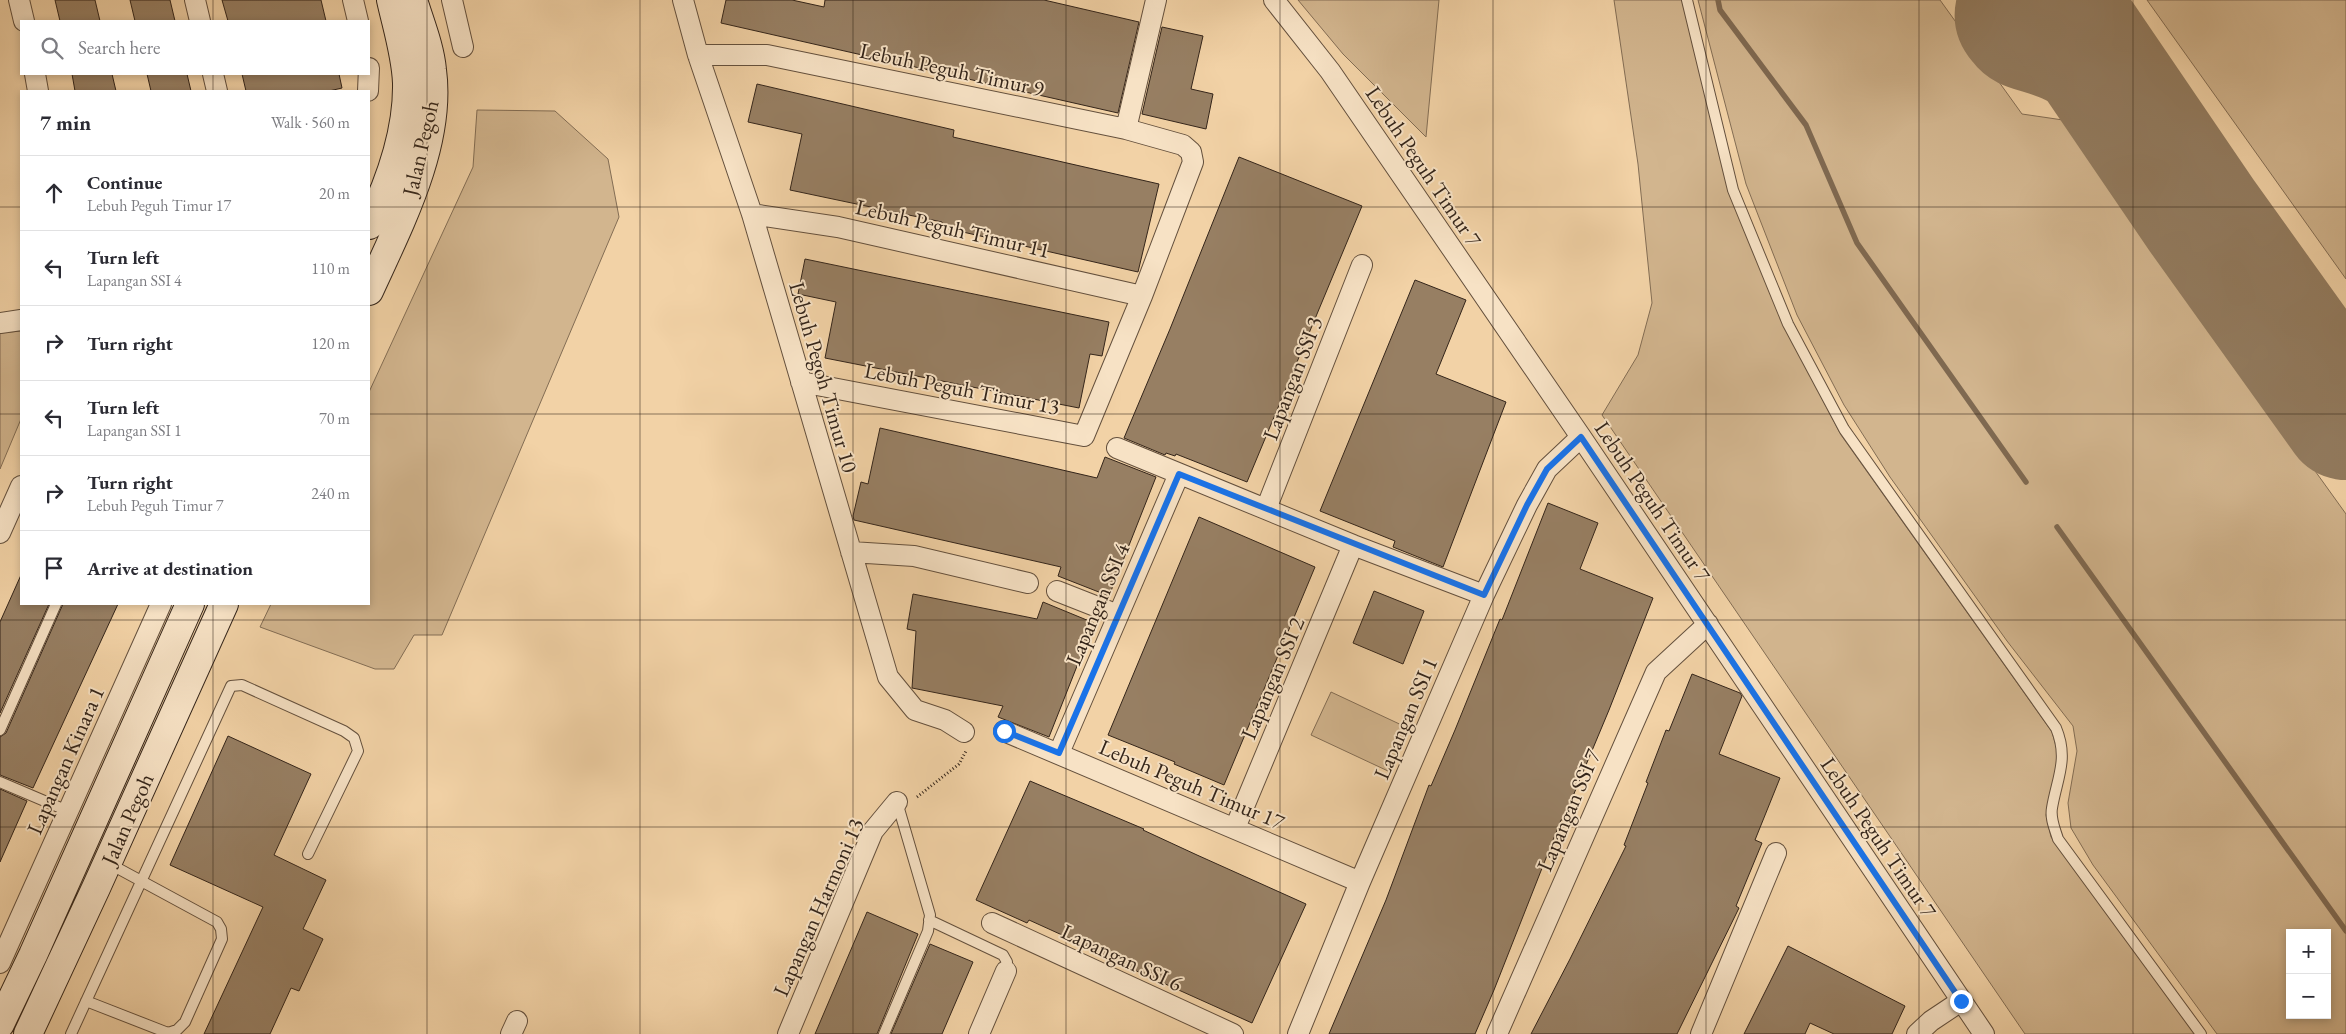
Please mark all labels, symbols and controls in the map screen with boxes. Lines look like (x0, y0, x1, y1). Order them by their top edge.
search box (20, 20, 370, 75)
icon: search (38, 34, 66, 62)
text: Search here (78, 35, 160, 60)
street label: Lebuh Peguh Timur 9 (857, 36, 1047, 103)
street label: Lebuh Peguh Timur 7 (1359, 80, 1488, 253)
street label: Jalan Pegoh (395, 97, 446, 201)
text: 7 min (40, 109, 91, 136)
text: Walk · 560 m (271, 112, 350, 133)
text: Continue (87, 170, 162, 195)
icon: ahead (40, 179, 68, 207)
text: 20 m (319, 183, 350, 204)
street label: Lebuh Peguh Timur 11 (853, 192, 1053, 265)
text: Lebuh Peguh Timur 17 (87, 195, 231, 216)
text: Turn left (87, 245, 159, 270)
icon: left (40, 254, 68, 282)
text: 110 m (311, 258, 350, 279)
text: Lapangan SSI 4 (87, 270, 182, 291)
street label: Lebuh Pegoh Timur 10 (782, 278, 865, 476)
street label: Lapangan SSI 3 (1256, 312, 1329, 444)
icon: right (40, 329, 68, 357)
text: Turn right (87, 331, 173, 356)
text: 120 m (311, 333, 350, 354)
street label: Lebuh Peguh Timur 13 (862, 355, 1062, 422)
text: Turn left (87, 395, 159, 420)
icon: left (40, 404, 68, 432)
text: 70 m (319, 408, 350, 429)
street label: Lebuh Peguh Timur 7 (1588, 415, 1717, 588)
text: Lapangan SSI 1 (87, 420, 182, 441)
text: Turn right (87, 470, 173, 495)
icon: right (40, 479, 68, 507)
text: 240 m (311, 483, 350, 504)
text: Lebuh Peguh Timur 7 (87, 495, 224, 516)
street label: Lapangan SSI 4 (1059, 538, 1136, 670)
icon: arrive (40, 554, 68, 582)
text: Arrive at destination (87, 556, 253, 581)
street label: Lapangan SSI 2 (1234, 612, 1311, 744)
street label: Lapangan SSI 1 (1367, 653, 1444, 784)
street label: Lapangan Kinara 1 (20, 682, 111, 839)
route start (993, 720, 1016, 743)
street label: Lebuh Peguh Timur 17 (1095, 732, 1289, 837)
street label: Lapangan SSI 7 (1530, 744, 1607, 876)
street label: Lebuh Peguh Timur 7 (1814, 751, 1943, 924)
street label: Jalan Pegoh (94, 769, 161, 871)
street label: Lapangan Harmoni 13 (766, 814, 871, 1001)
street label: Lapangan SSI 6 (1057, 917, 1187, 998)
map controls (2286, 929, 2331, 1019)
button: + (2286, 929, 2331, 974)
button: − (2286, 974, 2331, 1019)
route end (1950, 990, 1973, 1013)

